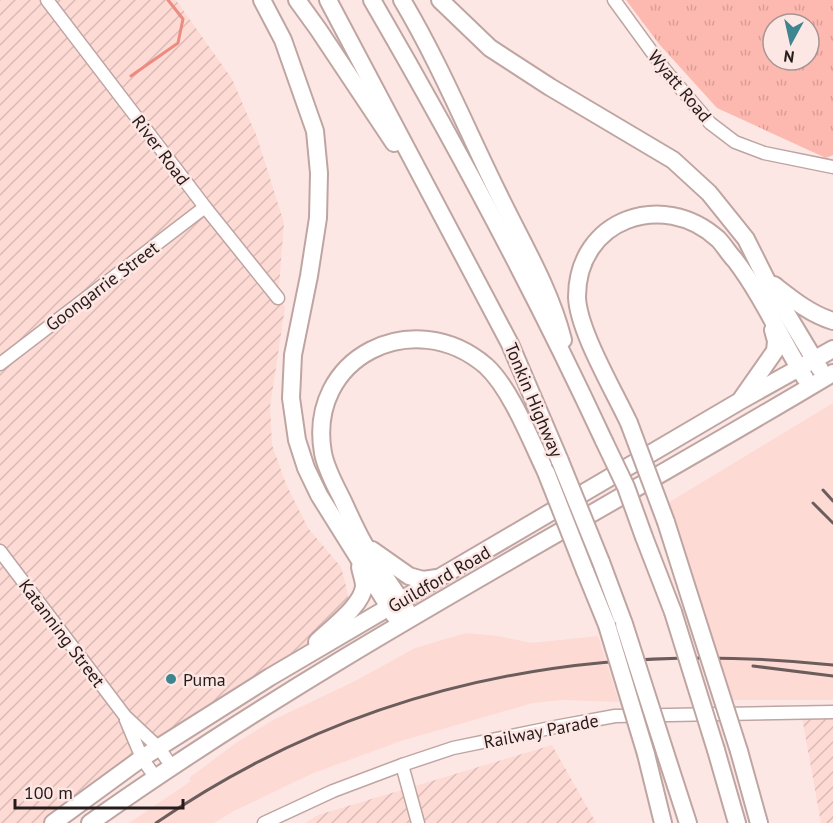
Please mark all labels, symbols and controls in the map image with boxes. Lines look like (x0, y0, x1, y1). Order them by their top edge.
north arrow (761, 12, 821, 72)
street label: Wyatt Road (643, 45, 717, 127)
text: N (782, 46, 796, 67)
street label: River Road (127, 110, 195, 190)
street label: Goongarrie Street (41, 236, 163, 336)
street label: Tonkin Highway (500, 339, 569, 461)
street label: Guildford Road (384, 540, 494, 618)
street label: Katanning Street (14, 574, 110, 692)
place label: Puma (183, 668, 226, 691)
marker: Puma (164, 672, 178, 686)
street label: Railway Parade (482, 709, 600, 753)
scale bar (15, 772, 183, 810)
text: 100 m (24, 781, 73, 804)

